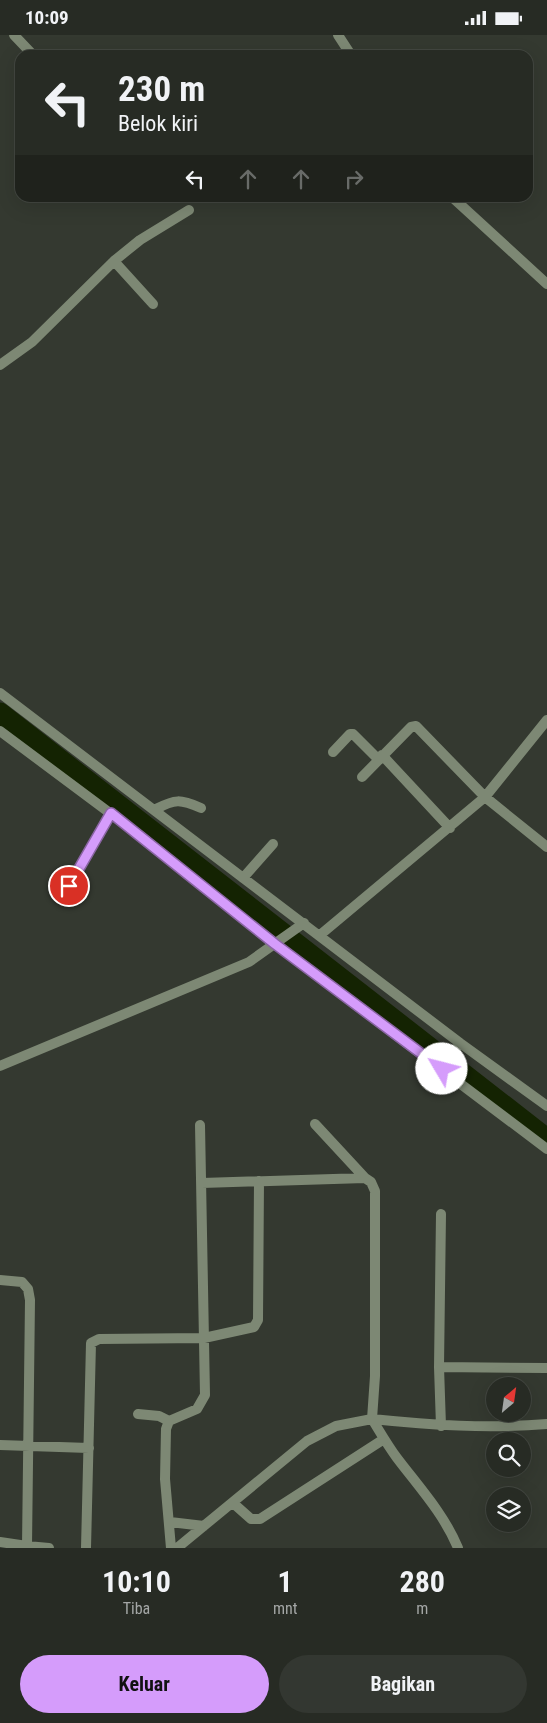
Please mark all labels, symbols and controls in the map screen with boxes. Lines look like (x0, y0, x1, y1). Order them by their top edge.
text: 10:09 (25, 6, 69, 29)
text: 230 m (118, 69, 205, 110)
icon: left (35, 70, 100, 135)
text: Belok kiri (118, 111, 198, 136)
icon: left (181, 165, 209, 193)
icon: ahead (234, 165, 262, 193)
icon: ahead (287, 165, 315, 193)
icon: right (340, 165, 368, 193)
pin (48, 865, 90, 907)
icon: arrive (55, 872, 83, 900)
position arrow (415, 1042, 467, 1094)
north arrow (486, 1377, 531, 1423)
map controls (486, 1377, 531, 1532)
button: search (486, 1432, 531, 1477)
button: layers (486, 1487, 531, 1532)
text: 10:10 (102, 1564, 171, 1599)
text: 1 (278, 1564, 293, 1599)
text: 280 (399, 1564, 445, 1599)
text: Tiba (123, 1599, 150, 1618)
text: mnt (273, 1599, 297, 1618)
text: m (416, 1599, 428, 1618)
button: Keluar (20, 1655, 269, 1713)
button: Bagikan (279, 1655, 527, 1713)

